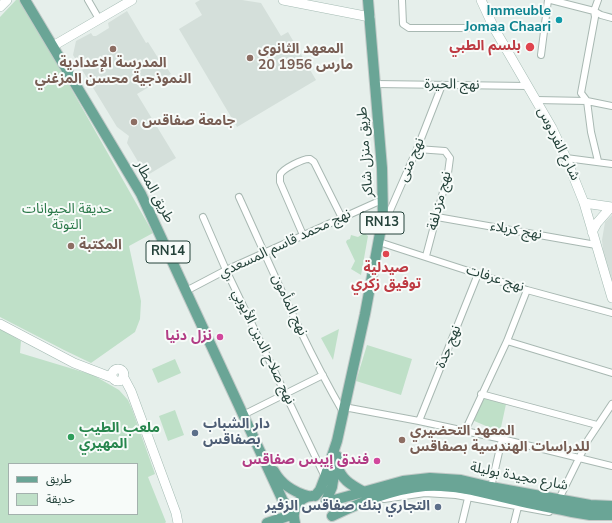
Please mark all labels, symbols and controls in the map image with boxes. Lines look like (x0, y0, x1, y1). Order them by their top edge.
place label: Immeuble Jomaa Chaari (465, 4, 551, 36)
marker: Immeuble Jomaa Chaari (554, 15, 564, 25)
place label: بلسم الطبي (449, 39, 521, 55)
marker: بلسم الطبي (524, 41, 536, 53)
place label: المعهد الثانوي 20 مارس 1956 (258, 42, 353, 74)
marker: المدرسة الإعدادية النموذجية محسن المزغني (108, 44, 118, 54)
marker: المعهد الثانوي 20 مارس 1956 (245, 53, 255, 63)
place label: المدرسة الإعدادية النموذجية محسن المزغني (35, 56, 191, 88)
street label: نهج الحيرة (424, 76, 480, 94)
street label: شارع الفردوس (533, 104, 583, 184)
street label: طريق منزل شاكر (354, 106, 378, 198)
place label: جامعة صفاقس (142, 114, 235, 130)
marker: جامعة صفاقس (129, 117, 139, 127)
street label: نهج منى (395, 136, 429, 184)
street label: طريق المطار (131, 158, 177, 226)
street label: نهج مزدلفة (425, 170, 455, 232)
park label: حديقة الحيوانات التوتة (22, 202, 112, 234)
street label: نهج محمد قاسم المسعدي (216, 206, 354, 282)
road number: RN13 (360, 212, 404, 234)
street label: نهج كربلاء (489, 218, 543, 244)
place label: المكتبة (79, 238, 122, 254)
marker: المكتبة (66, 241, 76, 251)
road number: RN14 (146, 241, 190, 263)
marker: صيدلية توفيق زكري (381, 249, 391, 259)
place label: صيدلية توفيق زكري (351, 261, 421, 294)
street label: نهج عرفات (464, 262, 526, 296)
street label: نهج المأمون (267, 271, 311, 339)
street label: نهج صلاح الدين الأيوبي (228, 287, 298, 407)
street label: نهج جدة (433, 323, 465, 371)
place label: نزل دنيا (165, 329, 212, 345)
marker: نزل دنيا (215, 332, 225, 342)
place label: دار الشباب بصفاقس (203, 417, 270, 450)
place label: ملعب الطيب المهيري (79, 421, 160, 454)
place label: المعهد التحضيري للدراسات الهندسية بصفاقس (410, 424, 590, 456)
marker: دار الشباب بصفاقس (190, 428, 200, 438)
marker: ملعب الطيب المهيري (66, 432, 76, 442)
marker: المعهد التحضيري للدراسات الهندسية بصفاقس (397, 435, 407, 445)
place label: فندق إيبس صفاقس (242, 453, 369, 469)
marker: فندق إيبس صفاقس (372, 456, 382, 466)
street label: شارع مجيدة بوليلة (469, 459, 569, 495)
legend (8, 463, 138, 515)
text: طريق (46, 471, 72, 487)
text: حديقة (46, 491, 75, 507)
place label: التجاري بنك صفاقس الزفير (265, 499, 430, 515)
marker: التجاري بنك صفاقس الزفير (433, 502, 443, 512)

